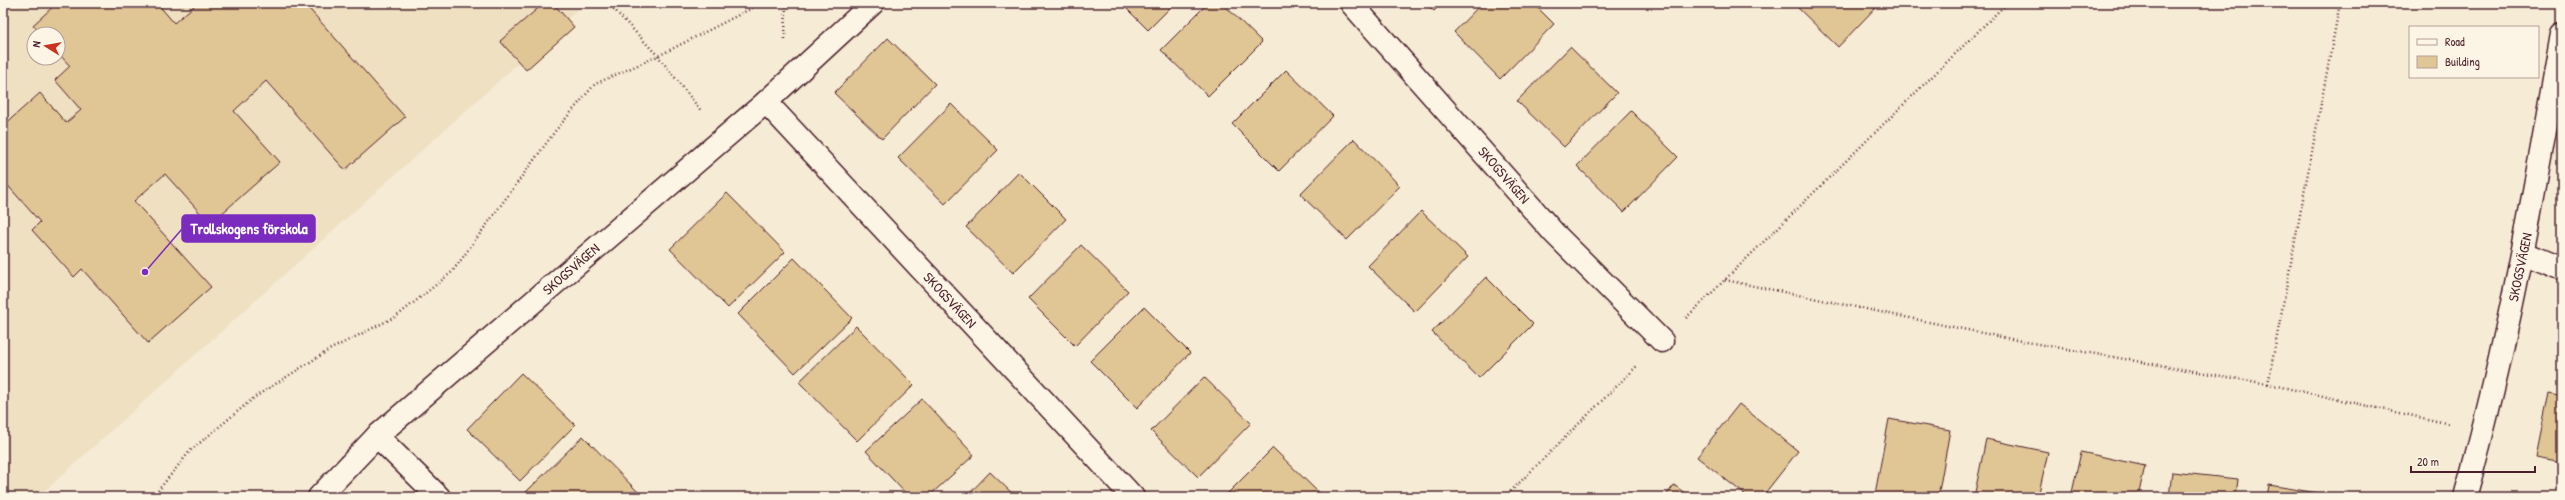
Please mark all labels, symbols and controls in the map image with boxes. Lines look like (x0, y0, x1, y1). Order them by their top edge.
north arrow (26, 26, 66, 66)
legend (2409, 26, 2539, 78)
text: Road (2445, 33, 2465, 50)
text: N (29, 40, 44, 48)
text: Building (2445, 53, 2480, 70)
street label: SKOGSVÄGEN (1474, 142, 1534, 207)
callout: Trollskogens förskola (182, 215, 315, 242)
text: Trollskogens förskola (189, 218, 308, 240)
street label: SKOGSVÄGEN (2503, 231, 2536, 303)
street label: SKOGSVÄGEN (538, 239, 603, 299)
street label: SKOGSVÄGEN (920, 268, 981, 332)
scale bar (2411, 448, 2535, 474)
text: 20 m (2417, 453, 2439, 470)

